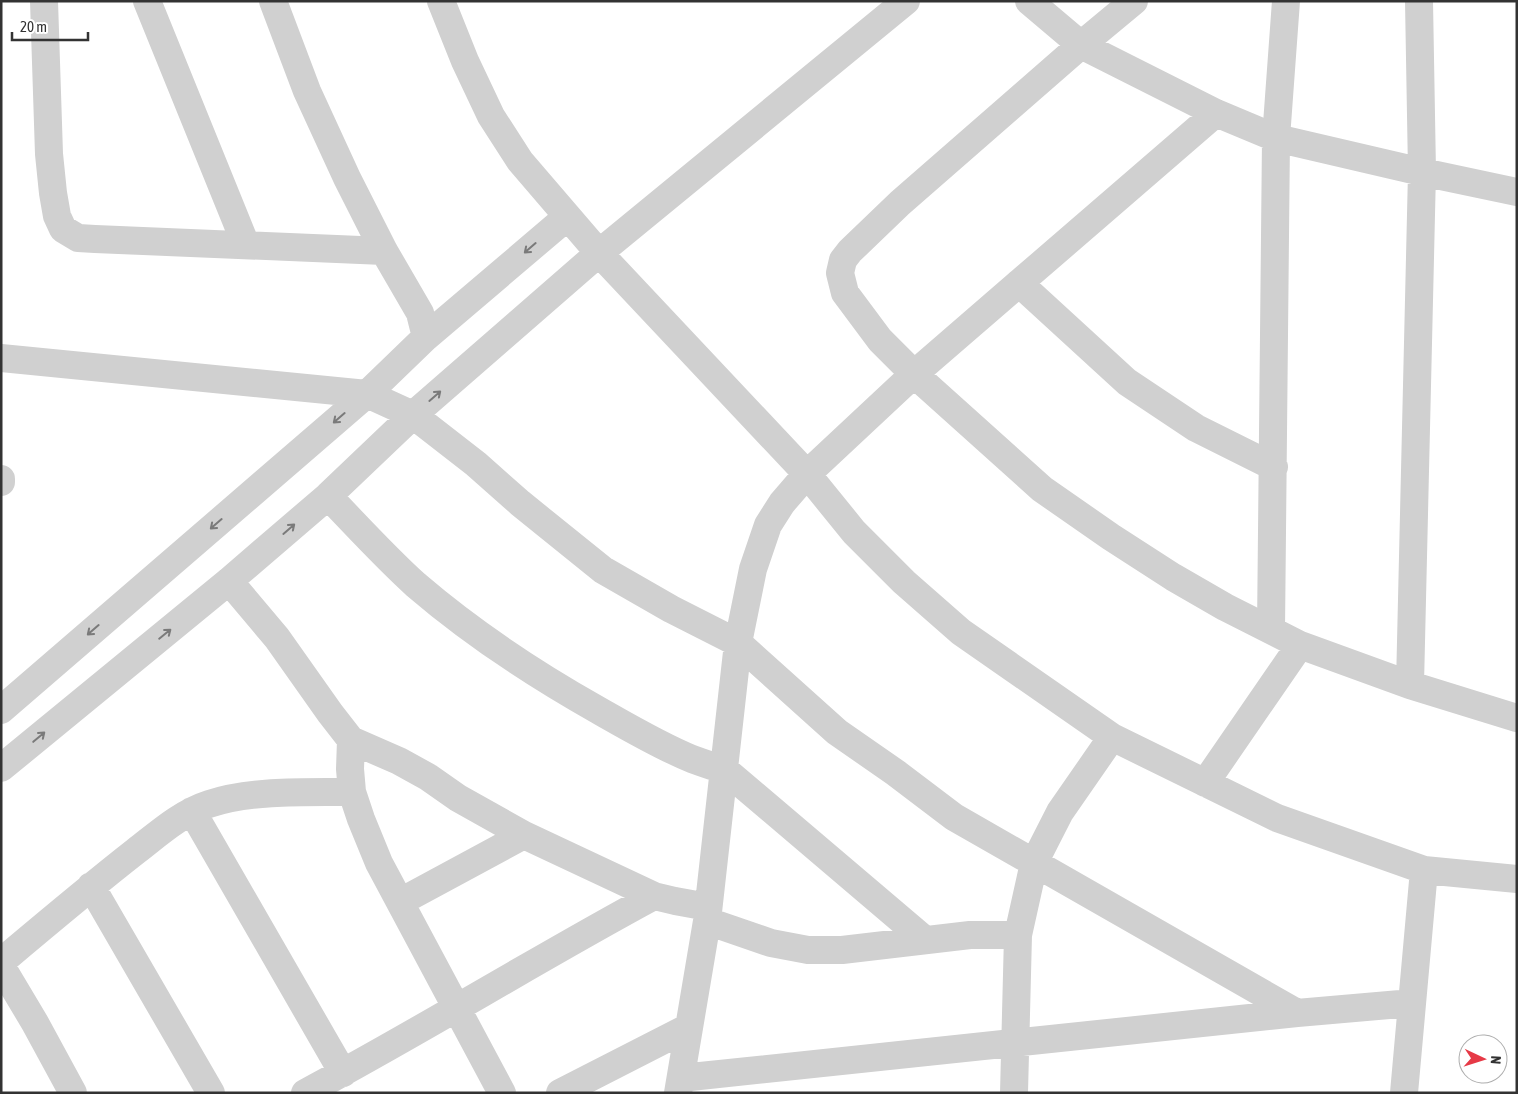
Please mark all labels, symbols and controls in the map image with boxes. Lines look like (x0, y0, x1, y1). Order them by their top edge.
scale bar (12, 10, 89, 42)
text: 20 m (20, 18, 47, 35)
one-way arrow (524, 243, 537, 254)
one-way arrow (428, 390, 441, 402)
one-way arrow (333, 412, 346, 423)
one-way arrow (210, 518, 223, 530)
one-way arrow (282, 524, 295, 535)
one-way arrow (87, 624, 100, 636)
one-way arrow (158, 628, 171, 639)
one-way arrow (32, 731, 45, 742)
north arrow (1458, 1034, 1508, 1084)
text: N (1488, 1055, 1504, 1065)

